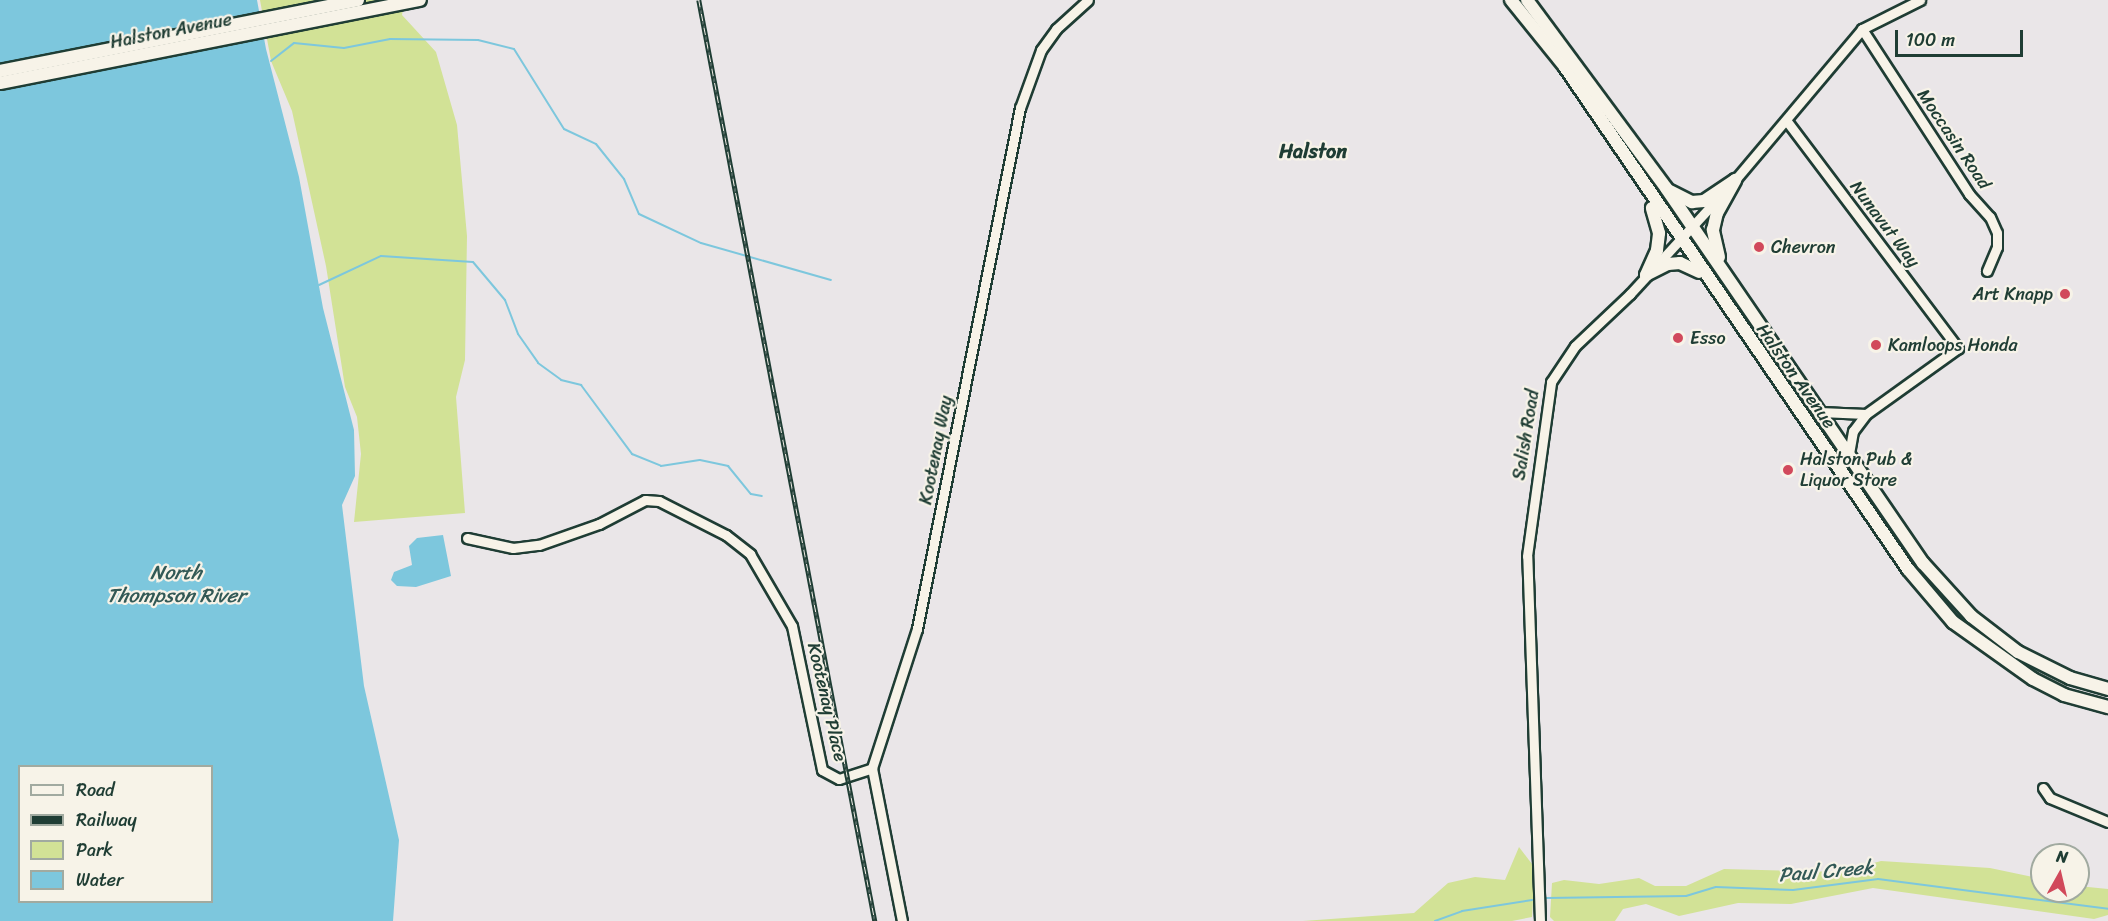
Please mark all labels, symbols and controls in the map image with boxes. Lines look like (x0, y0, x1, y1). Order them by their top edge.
street label: Halston Avenue (108, 9, 234, 53)
scale bar (1898, 18, 2026, 56)
text: 100 m (1906, 24, 1955, 56)
street label: Moccasin Road (1913, 85, 1995, 193)
district label: Halston (1279, 139, 1347, 163)
street label: Nunavut Way (1845, 176, 1925, 272)
place label: Chevron (1771, 236, 1836, 258)
marker: Chevron (1752, 240, 1766, 254)
place label: Art Knapp (1973, 283, 2053, 305)
marker: Art Knapp (2058, 287, 2072, 301)
street label: Halston Avenue (1752, 319, 1840, 433)
place label: Esso (1690, 327, 1726, 349)
marker: Esso (1671, 331, 1685, 345)
place label: Kamloops Honda (1888, 334, 2018, 356)
marker: Kamloops Honda (1869, 338, 1883, 352)
street label: Salish Road (1508, 388, 1544, 482)
street label: Kootenay Way (915, 394, 957, 506)
place label: Halston Pub & Liquor Store (1800, 449, 1913, 492)
marker: Halston Pub & Liquor Store (1781, 463, 1795, 477)
water label: North Thompson River (107, 561, 245, 608)
street label: Kootenay Place (803, 640, 851, 764)
legend (18, 765, 213, 903)
text: Road (76, 774, 115, 806)
text: Railway (76, 804, 137, 836)
text: Park (76, 834, 113, 866)
text: N (2055, 842, 2070, 872)
north arrow (2030, 843, 2090, 903)
water label: Paul Creek (1777, 855, 1875, 887)
text: Water (76, 864, 123, 896)

